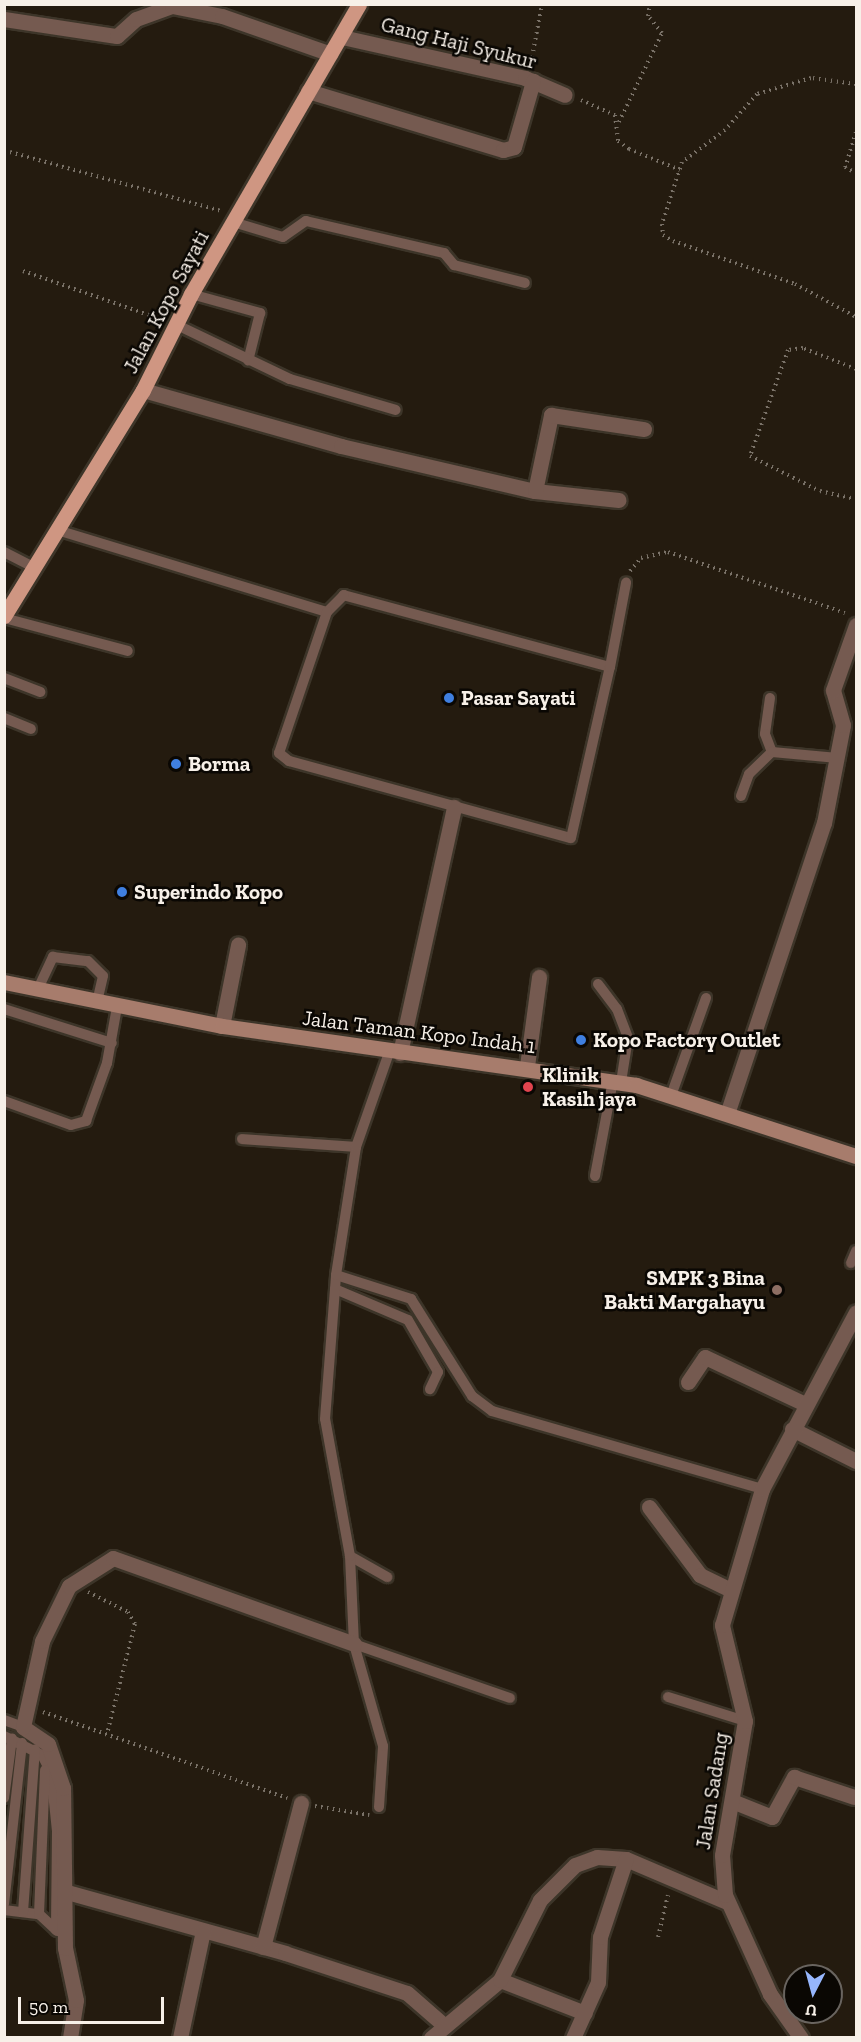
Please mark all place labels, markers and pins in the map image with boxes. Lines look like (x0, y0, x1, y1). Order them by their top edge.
place label: Pasar Sayati (461, 685, 576, 711)
marker: Pasar Sayati (442, 691, 456, 705)
place label: Borma (188, 751, 250, 777)
marker: Borma (169, 757, 183, 771)
place label: Superindo Kopo (134, 879, 283, 905)
marker: Superindo Kopo (115, 885, 129, 899)
place label: Kopo Factory Outlet (593, 1027, 781, 1053)
marker: Kopo Factory Outlet (574, 1033, 588, 1047)
place label: Klinik Kasih jaya (542, 1062, 636, 1112)
marker: Klinik Kasih jaya (519, 1078, 537, 1096)
place label: SMPK 3 Bina Bakti Margahayu (604, 1265, 765, 1315)
marker: SMPK 3 Bina Bakti Margahayu (770, 1283, 784, 1297)

